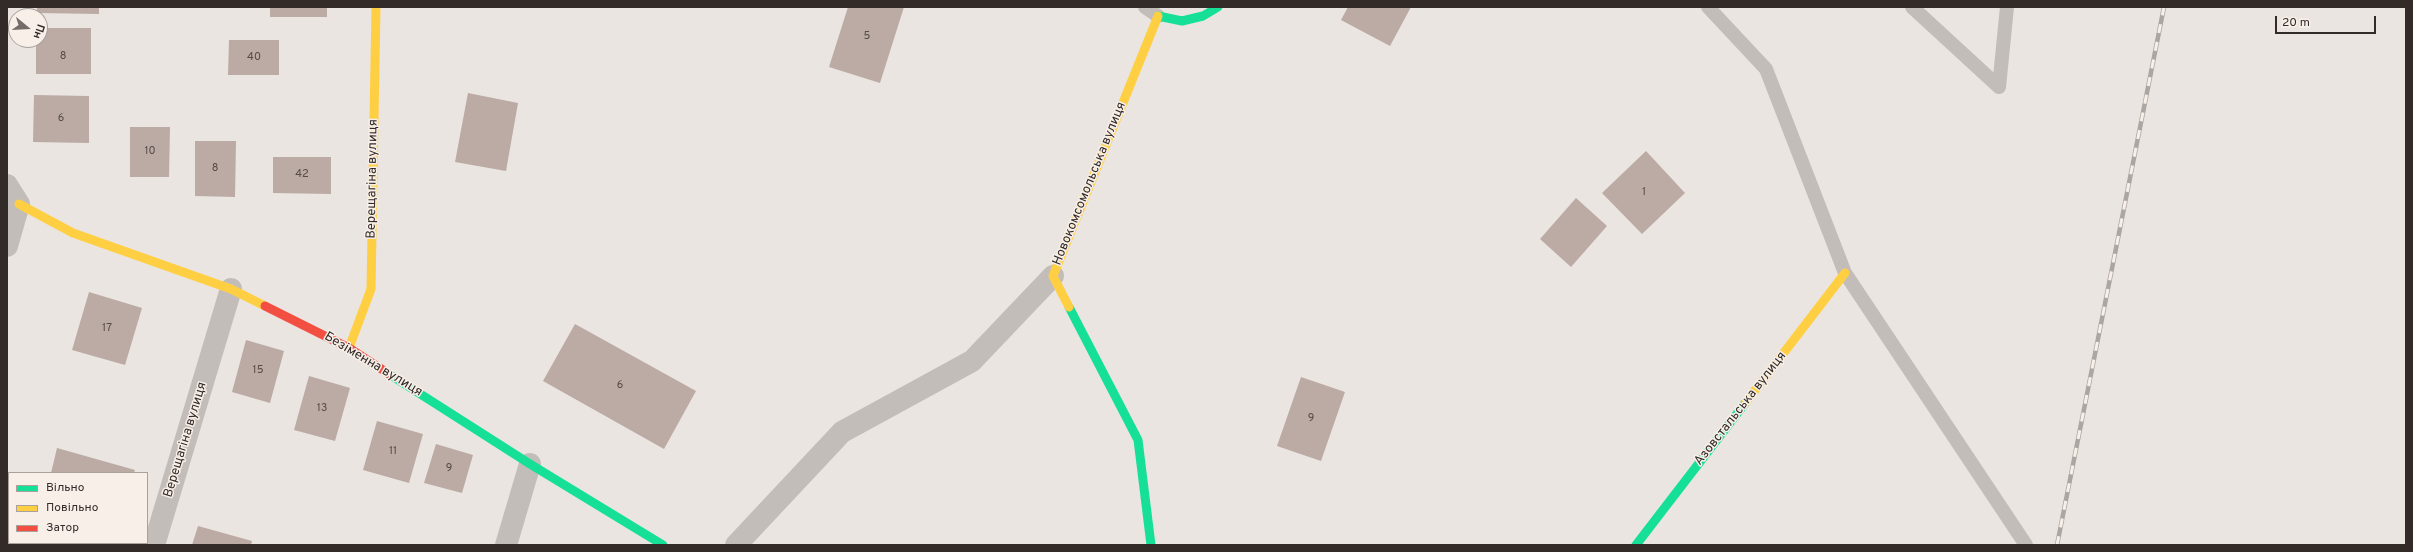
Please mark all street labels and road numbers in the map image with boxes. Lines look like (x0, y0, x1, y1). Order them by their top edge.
street label: Новокомсомольська вулиця (1050, 100, 1130, 268)
street label: Верещагіна вулиця (364, 119, 382, 239)
street label: Безіменна вулиця (321, 329, 425, 401)
street label: Азовстальська вулиця (1692, 349, 1790, 469)
street label: Верещагіна вулиця (161, 381, 211, 499)

